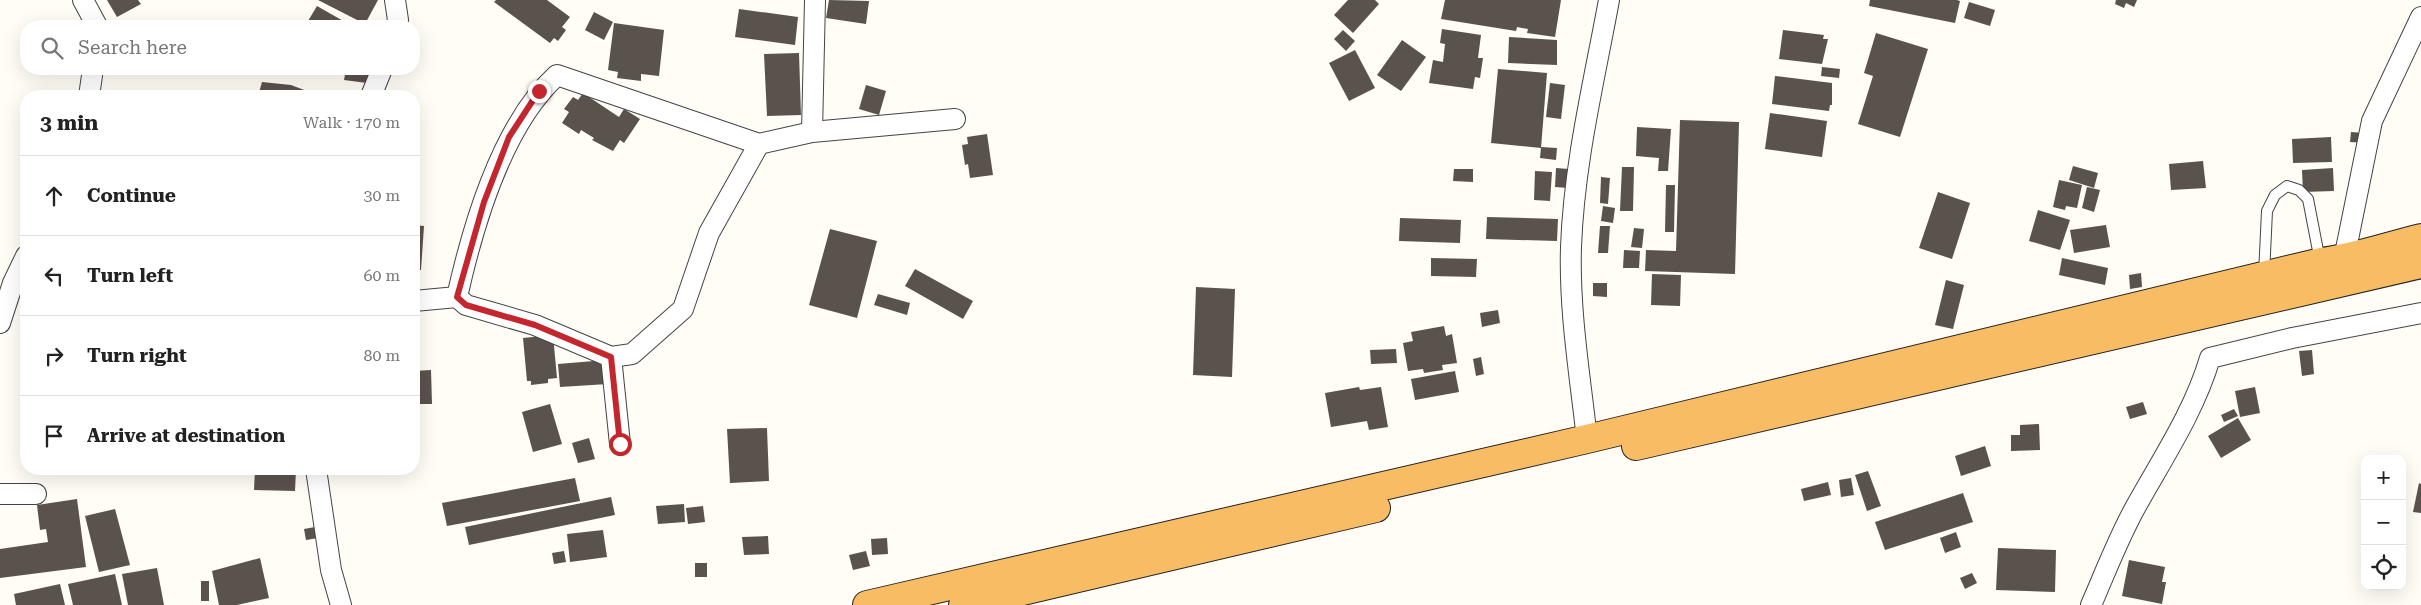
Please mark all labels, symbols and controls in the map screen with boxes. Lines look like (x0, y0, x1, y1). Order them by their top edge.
search box (20, 20, 420, 75)
icon: search (38, 34, 66, 62)
text: Search here (78, 36, 187, 59)
route end (528, 80, 551, 103)
text: 3 min (40, 111, 98, 135)
text: Walk · 170 m (303, 113, 400, 132)
icon: ahead (40, 182, 68, 210)
text: Continue (87, 184, 176, 207)
text: 30 m (363, 186, 400, 205)
icon: left (40, 262, 68, 290)
text: Turn left (87, 264, 173, 287)
text: 60 m (363, 266, 400, 285)
icon: right (40, 342, 68, 370)
text: Turn right (87, 344, 187, 367)
text: 80 m (363, 346, 400, 365)
icon: arrive (40, 422, 68, 450)
text: Arrive at destination (87, 424, 285, 447)
route start (609, 433, 632, 456)
map controls (2361, 455, 2406, 590)
button: + (2361, 455, 2406, 500)
button: − (2361, 500, 2406, 545)
button: locate (2361, 545, 2406, 590)

